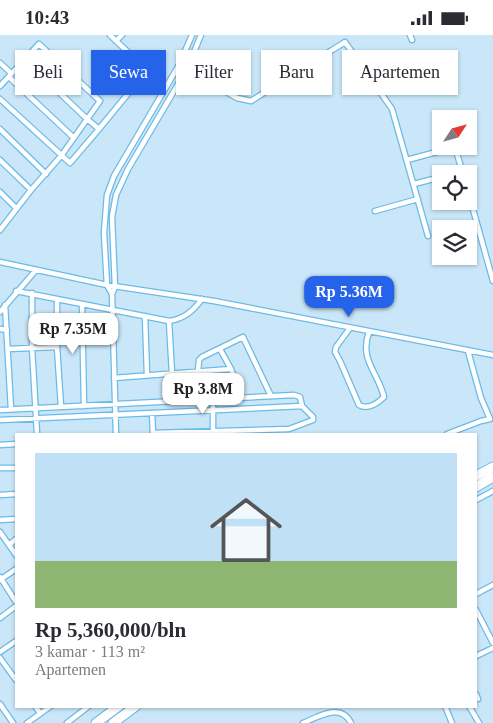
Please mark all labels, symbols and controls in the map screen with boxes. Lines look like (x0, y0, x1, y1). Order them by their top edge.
text: 10:43 (25, 7, 69, 28)
chip: Beli (15, 50, 81, 95)
chip: Sewa (91, 50, 166, 95)
chip: Filter (176, 50, 251, 95)
chip: Baru (261, 50, 332, 95)
chip: Apartemen (342, 50, 458, 95)
north arrow (432, 110, 478, 155)
map controls (432, 110, 477, 265)
button: locate (432, 165, 477, 210)
button: layers (432, 220, 477, 265)
pin: Rp 5.36M (297, 275, 401, 318)
text: Rp 5.36M (315, 283, 383, 300)
pin: Rp 7.35M (21, 313, 125, 355)
text: Rp 7.35M (39, 320, 107, 337)
pin: Rp 3.8M (157, 373, 249, 415)
text: Rp 3.8M (173, 380, 233, 397)
icon: home (201, 485, 291, 575)
text: Rp 5,360,000/bln (35, 618, 186, 642)
text: 3 kamar · 113 m² (35, 643, 145, 660)
text: Apartemen (35, 661, 106, 678)

